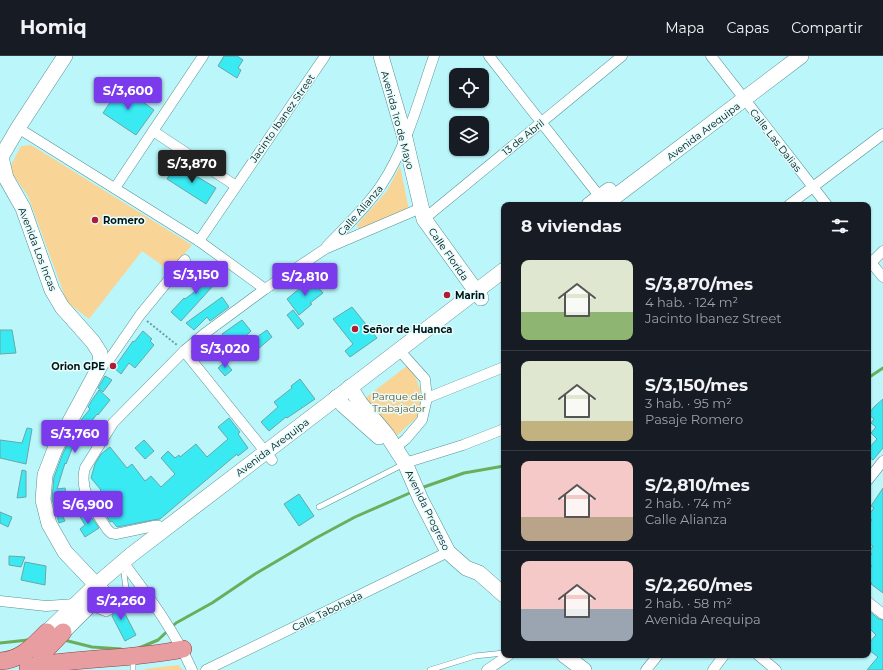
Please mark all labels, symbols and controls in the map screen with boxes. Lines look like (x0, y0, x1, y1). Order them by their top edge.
text: Homiq (20, 16, 87, 39)
text: Mapa (665, 19, 705, 37)
text: Capas (727, 19, 769, 37)
text: Compartir (791, 19, 863, 37)
map controls (449, 68, 489, 156)
button: locate (449, 68, 489, 108)
street label: Avenida 1ro de Mayo (378, 69, 417, 171)
street label: Jacinto Ibanez Street (246, 72, 318, 166)
pin: S/3,600 (91, 77, 165, 111)
text: S/3,600 (103, 82, 153, 98)
street label: Avenida Arequipa (664, 99, 743, 163)
street label: Calle Las Dalias (747, 106, 804, 175)
button: layers (449, 116, 489, 156)
street label: 13 de Abril (500, 116, 547, 158)
pin: S/3,870 (155, 150, 229, 184)
text: S/3,870 (167, 155, 217, 171)
street label: Calle Alianza (335, 182, 386, 238)
street label: Avenida Los Incas (16, 205, 60, 293)
place label: Romero (103, 214, 145, 227)
marker: Romero (90, 215, 100, 225)
icon: filters (829, 215, 851, 237)
text: 8 viviendas (521, 216, 621, 236)
street label: Calle Florida (426, 225, 472, 283)
pin: S/3,150 (159, 261, 233, 295)
pin: S/2,810 (268, 263, 342, 297)
text: S/3,150 (173, 266, 219, 282)
text: S/2,810 (281, 268, 329, 284)
text: S/3,870/mes (645, 274, 753, 294)
icon: home (553, 276, 601, 324)
place label: Marin (455, 289, 485, 302)
marker: Marin (442, 290, 452, 300)
text: 4 hab. · 124 m² (645, 294, 738, 310)
text: Jacinto Ibanez Street (645, 310, 782, 326)
place label: Señor de Huanca (363, 323, 453, 336)
marker: Señor de Huanca (350, 324, 360, 334)
pin: S/3,020 (188, 335, 262, 369)
text: S/3,020 (200, 340, 250, 356)
place label: Orion GPE (51, 360, 105, 373)
marker: Orion GPE (108, 361, 118, 371)
text: S/3,150/mes (645, 375, 748, 395)
icon: home (553, 377, 601, 425)
park label: Parque del Trabajador (372, 390, 426, 415)
text: 3 hab. · 95 m² (645, 395, 732, 411)
text: Pasaje Romero (645, 411, 743, 427)
street label: Avenida Arequipa (233, 415, 312, 479)
pin: S/3,760 (38, 420, 112, 454)
text: S/3,760 (50, 425, 100, 441)
street label: Avenida Progreso (402, 468, 453, 553)
text: S/2,810/mes (645, 475, 750, 495)
icon: home (553, 477, 601, 525)
pin: S/6,900 (51, 491, 125, 525)
text: 2 hab. · 74 m² (645, 495, 732, 511)
text: S/6,900 (63, 496, 113, 512)
text: Calle Alianza (645, 511, 727, 527)
text: S/2,260/mes (645, 575, 753, 595)
icon: home (553, 577, 601, 625)
pin: S/2,260 (84, 587, 158, 621)
street label: Calle Tabohada (290, 589, 365, 634)
text: S/2,260 (96, 592, 146, 608)
text: 2 hab. · 58 m² (645, 595, 732, 611)
text: Avenida Arequipa (645, 611, 761, 627)

